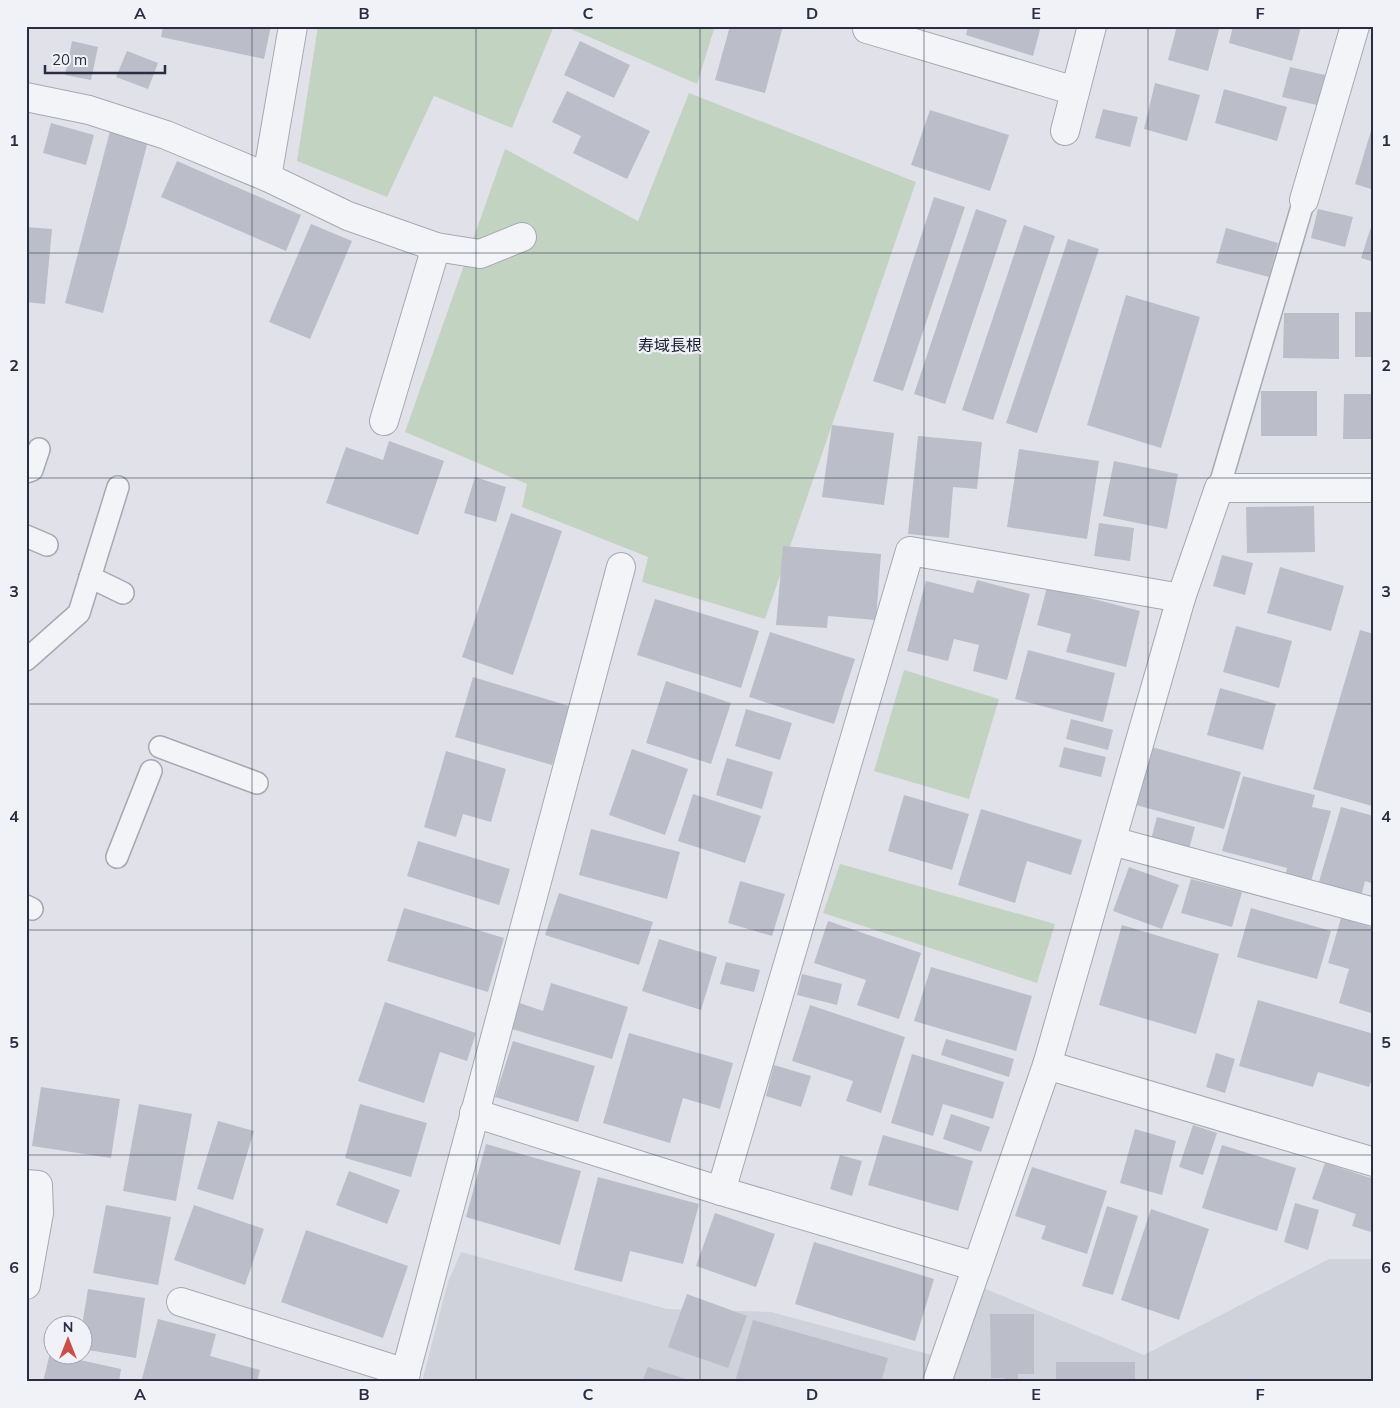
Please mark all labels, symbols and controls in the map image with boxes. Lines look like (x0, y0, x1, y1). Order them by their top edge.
text: A (134, 3, 146, 23)
text: B (358, 3, 370, 23)
text: C (583, 3, 594, 23)
text: D (806, 3, 818, 23)
text: E (1031, 3, 1041, 23)
text: F (1255, 3, 1265, 23)
scale bar (45, 42, 165, 74)
text: 20 m (52, 50, 87, 69)
text: 1 (9, 130, 19, 150)
text: 1 (1381, 130, 1391, 150)
district label: 寿域長根 (638, 335, 702, 355)
text: 2 (9, 355, 19, 375)
text: 2 (1381, 355, 1391, 375)
text: 3 (9, 581, 19, 601)
text: 3 (1381, 581, 1391, 601)
text: 4 (9, 806, 19, 826)
text: 4 (1381, 806, 1391, 826)
text: 5 (9, 1032, 19, 1052)
text: 5 (1381, 1032, 1391, 1052)
text: 6 (9, 1257, 19, 1277)
text: 6 (1381, 1257, 1391, 1277)
north arrow (42, 1316, 92, 1366)
text: N (63, 1318, 73, 1336)
text: A (134, 1384, 146, 1404)
text: B (358, 1384, 370, 1404)
text: C (583, 1384, 594, 1404)
text: D (806, 1384, 818, 1404)
text: E (1031, 1384, 1041, 1404)
text: F (1255, 1384, 1265, 1404)

